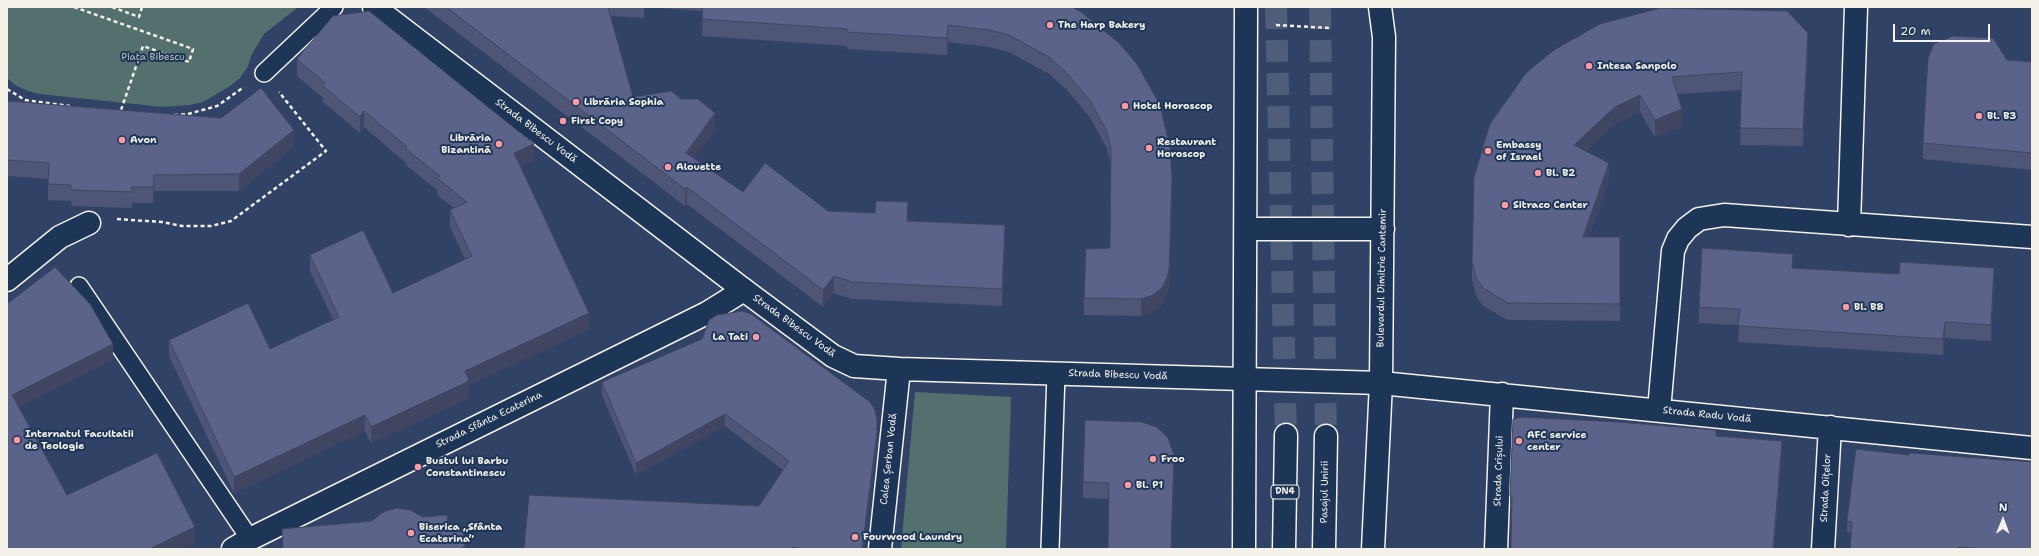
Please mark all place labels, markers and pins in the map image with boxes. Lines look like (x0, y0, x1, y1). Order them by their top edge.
place label: The Harp Bakery (1058, 19, 1145, 31)
marker: The Harp Bakery (1045, 20, 1055, 30)
place label: Intesa Sanpolo (1597, 60, 1677, 72)
marker: Intesa Sanpolo (1584, 61, 1594, 71)
place label: Librăria Sophia (584, 96, 664, 108)
marker: Librăria Sophia (571, 97, 581, 107)
place label: Hotel Horoscop (1133, 100, 1213, 112)
marker: Hotel Horoscop (1120, 101, 1130, 111)
place label: Bl. B3 (1987, 110, 2016, 122)
marker: Bl. B3 (1974, 111, 1984, 121)
place label: First Copy (571, 115, 623, 127)
marker: First Copy (558, 116, 568, 126)
place label: Librăria Bizantină (441, 132, 491, 156)
place label: Avon (130, 134, 157, 146)
marker: Avon (117, 135, 127, 145)
place label: Restaurant Horoscop (1157, 136, 1216, 160)
marker: Librăria Bizantină (494, 139, 504, 149)
place label: Embassy of Israel (1496, 139, 1542, 162)
marker: Restaurant Horoscop (1144, 143, 1154, 153)
marker: Embassy of Israel (1483, 146, 1493, 156)
place label: Alouette (676, 161, 721, 173)
marker: Alouette (663, 162, 673, 172)
place label: Bl. B2 (1546, 167, 1575, 179)
marker: Bl. B2 (1533, 168, 1543, 178)
place label: Sitraco Center (1513, 199, 1588, 211)
marker: Sitraco Center (1500, 200, 1510, 210)
place label: Bl. B8 (1854, 301, 1884, 313)
marker: Bl. B8 (1841, 302, 1851, 312)
place label: La Tati (713, 331, 748, 343)
marker: La Tati (751, 332, 761, 342)
place label: Internatul Facultatii de Teologie (25, 428, 134, 452)
place label: AFC service center (1527, 429, 1587, 452)
marker: Internatul Facultatii de Teologie (12, 435, 22, 445)
marker: AFC service center (1514, 436, 1524, 446)
place label: Froo (1161, 453, 1185, 465)
marker: Froo (1148, 454, 1158, 464)
place label: Bustul lui Barbu Constantinescu (426, 455, 508, 478)
marker: Bustul lui Barbu Constantinescu (413, 462, 423, 472)
place label: Bl. P1 (1136, 479, 1163, 491)
marker: Bl. P1 (1123, 480, 1133, 490)
place label: Biserica „Sfânta Ecaterina” (419, 521, 502, 544)
marker: Biserica „Sfânta Ecaterina” (406, 528, 416, 538)
place label: Fourwood Laundry (863, 531, 962, 543)
marker: Fourwood Laundry (850, 532, 860, 542)

